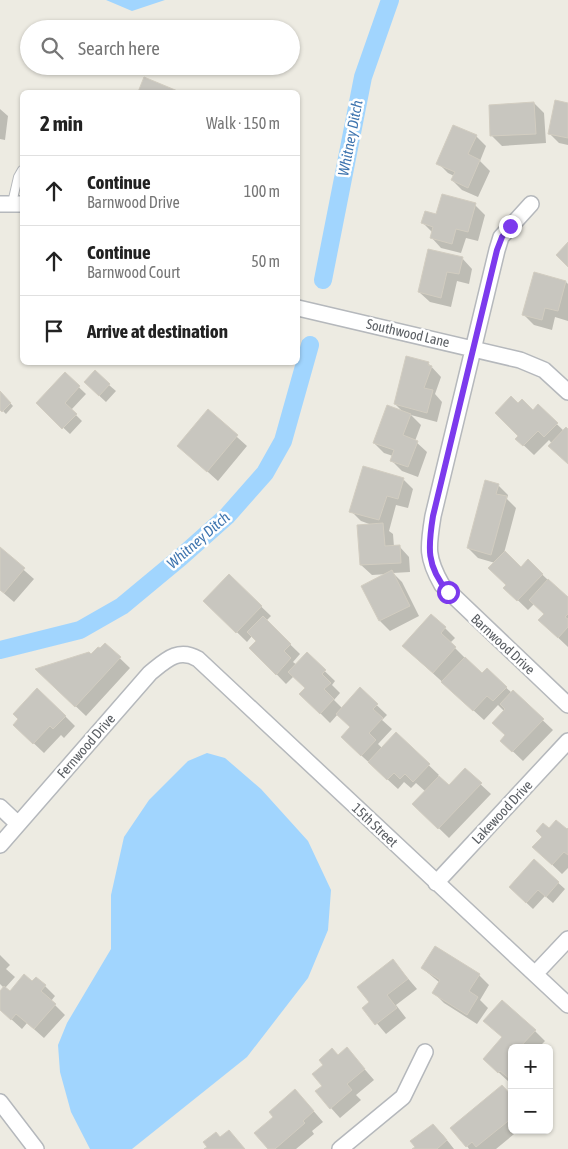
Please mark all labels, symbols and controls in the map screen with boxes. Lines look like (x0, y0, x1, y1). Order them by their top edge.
search box (20, 20, 300, 75)
icon: search (38, 34, 66, 62)
text: Search here (78, 37, 160, 59)
water label: Whitney Ditch (334, 99, 366, 177)
text: 2 min (40, 111, 83, 135)
text: Walk · 150 m (206, 114, 280, 132)
text: Continue (87, 171, 151, 193)
icon: ahead (40, 177, 68, 205)
text: 100 m (244, 182, 280, 200)
text: Barnwood Drive (87, 193, 180, 211)
route end (499, 215, 522, 238)
text: Continue (87, 241, 151, 263)
icon: ahead (40, 247, 68, 275)
text: 50 m (251, 252, 280, 270)
text: Barnwood Court (87, 263, 180, 281)
street label: Southwood Lane (365, 316, 451, 350)
icon: arrive (40, 317, 68, 345)
text: Arrive at destination (87, 320, 228, 342)
water label: Whitney Ditch (163, 508, 233, 572)
route start (437, 581, 460, 604)
street label: Barnwood Drive (468, 610, 538, 678)
street label: Fernwood Drive (54, 711, 118, 781)
street label: Lakewood Drive (468, 777, 536, 847)
street label: 15th Street (349, 800, 401, 850)
map controls (508, 1044, 553, 1134)
button: + (508, 1044, 553, 1089)
button: − (508, 1089, 553, 1134)

